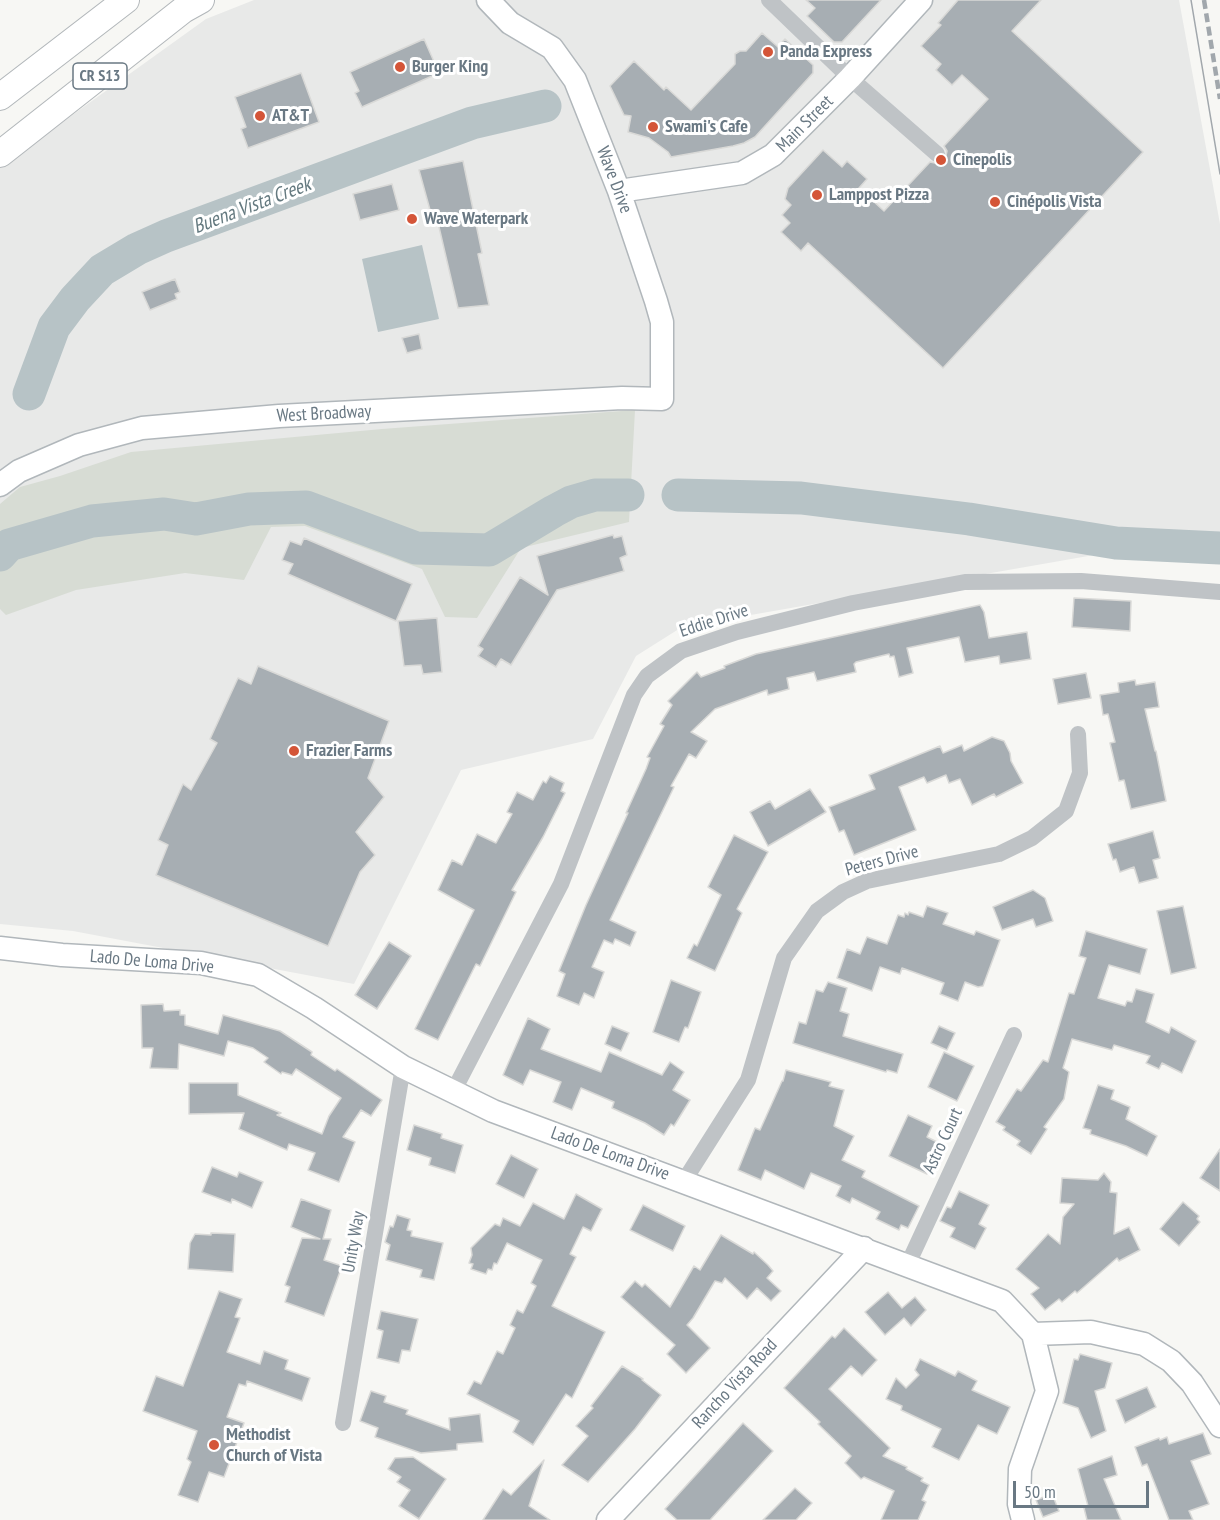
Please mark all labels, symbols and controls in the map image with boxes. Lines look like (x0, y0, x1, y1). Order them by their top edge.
place label: Panda Express (780, 41, 872, 63)
marker: Panda Express (761, 45, 775, 59)
place label: Burger King (412, 56, 488, 78)
marker: Burger King (393, 60, 407, 74)
road number: CR S13 (73, 63, 127, 89)
street label: Main Street (772, 91, 838, 157)
place label: AT&T (272, 105, 309, 127)
marker: AT&T (253, 109, 267, 123)
place label: Swami's Cafe (665, 116, 748, 138)
marker: Swami's Cafe (646, 120, 660, 134)
street label: Wave Drive (591, 144, 637, 216)
place label: Cinepolis (953, 149, 1012, 171)
marker: Cinepolis (934, 153, 948, 167)
water label: Buena Vista Creek (190, 173, 314, 239)
place label: Lamppost Pizza (829, 184, 929, 206)
marker: Lamppost Pizza (810, 188, 824, 202)
place label: Cinépolis Vista (1007, 191, 1102, 213)
marker: Cinépolis Vista (988, 195, 1002, 209)
place label: Wave Waterpark (424, 208, 528, 230)
marker: Wave Waterpark (405, 212, 419, 226)
street label: West Broadway (276, 401, 372, 427)
street label: Eddie Drive (677, 600, 751, 642)
place label: Frazier Farms (306, 740, 392, 762)
marker: Frazier Farms (287, 744, 301, 758)
street label: Peters Drive (843, 841, 921, 881)
street label: Lado De Loma Drive (89, 946, 215, 978)
street label: Astro Court (918, 1105, 968, 1177)
street label: Lado De Loma Drive (548, 1123, 672, 1185)
street label: Unity Way (338, 1210, 370, 1274)
street label: Rancho Vista Road (688, 1335, 782, 1433)
place label: Methodist Church of Vista (226, 1424, 322, 1466)
marker: Methodist Church of Vista (207, 1438, 221, 1452)
scale bar (1016, 1469, 1152, 1507)
text: 50 m (1024, 1480, 1056, 1503)

